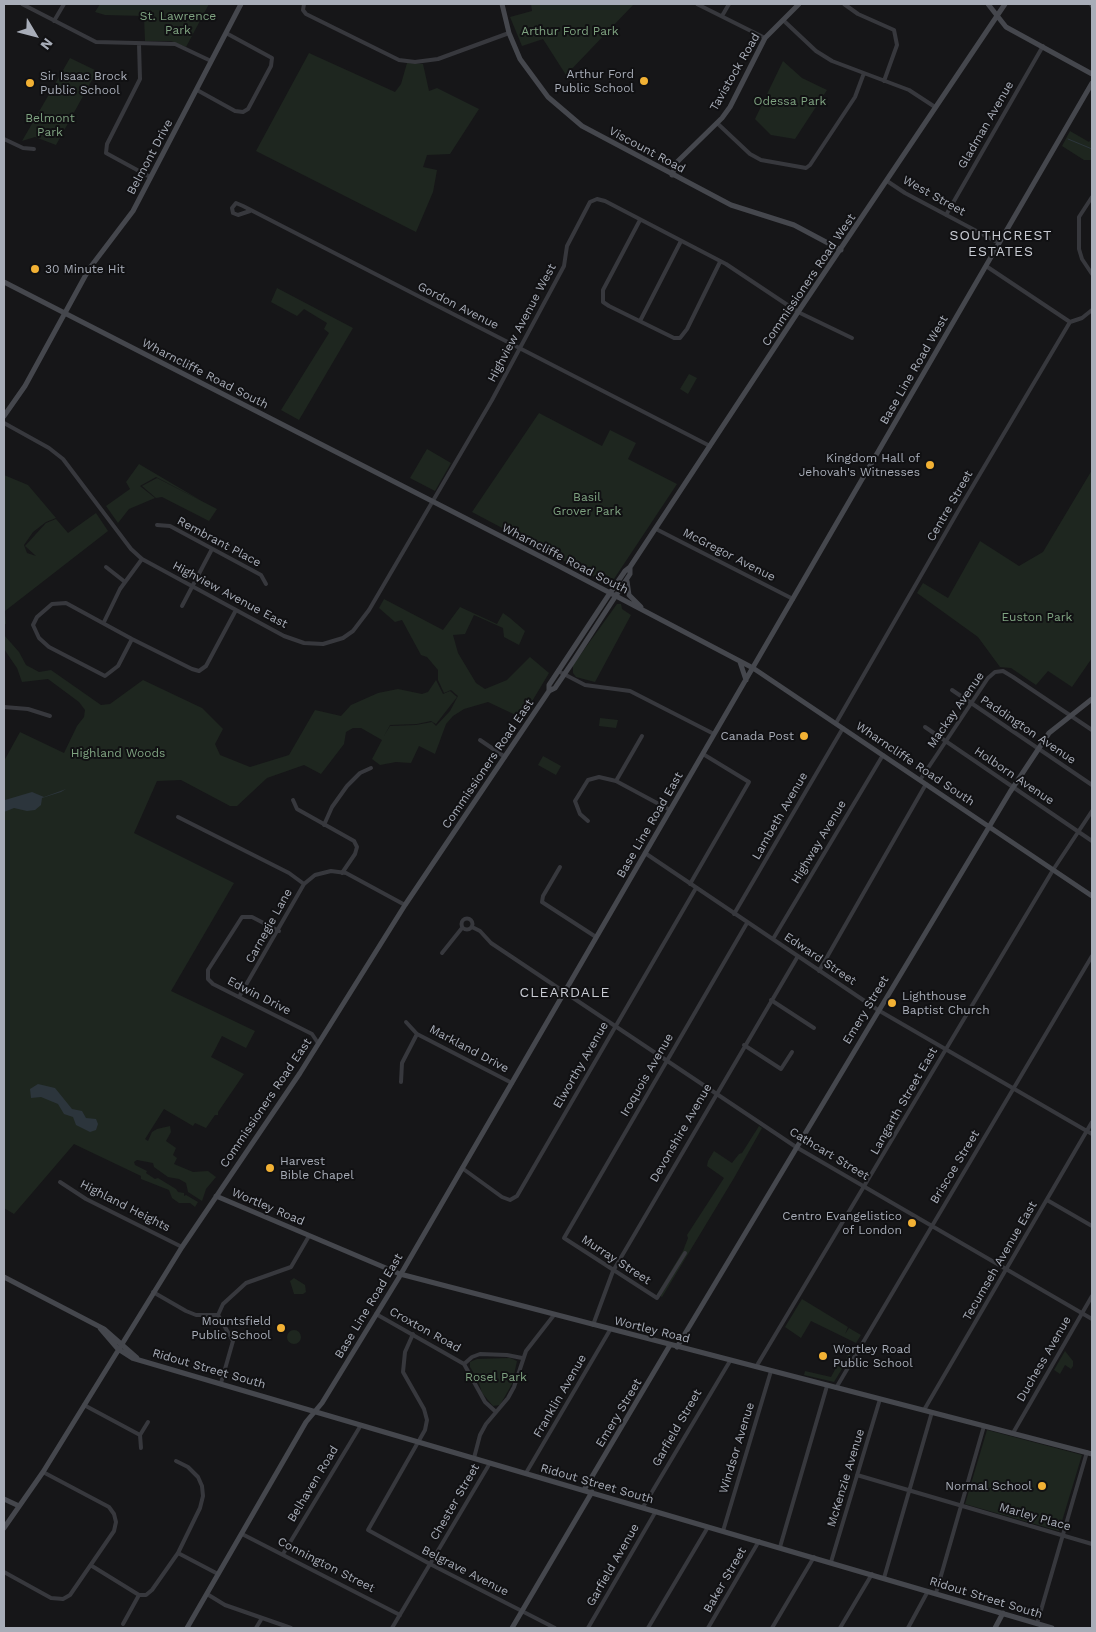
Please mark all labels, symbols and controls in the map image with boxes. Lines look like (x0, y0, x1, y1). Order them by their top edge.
park label: St. Lawrence Park (140, 9, 216, 37)
north arrow (10, 10, 60, 60)
park label: Arthur Ford Park (521, 24, 619, 38)
street label: Tavistock Road (707, 31, 763, 113)
text: N (37, 35, 56, 53)
place label: Arthur Ford Public School (554, 67, 634, 95)
place label: Sir Isaac Brock Public School (40, 69, 127, 97)
marker: Arthur Ford Public School (638, 75, 650, 87)
marker: Sir Isaac Brock Public School (24, 77, 36, 89)
street label: Gladman Avenue (955, 79, 1017, 171)
park label: Odessa Park (754, 94, 826, 108)
park label: Belmont Park (25, 111, 75, 139)
street label: Belmont Drive (124, 117, 176, 197)
street label: Viscount Road (606, 124, 688, 176)
street label: West Street (900, 173, 968, 219)
street label: Commissioners Road West (759, 211, 859, 349)
district label: SOUTHCREST ESTATES (948, 228, 1054, 260)
street label: Highview Avenue West (485, 261, 559, 385)
place label: 30 Minute Hit (45, 262, 125, 276)
marker: 30 Minute Hit (29, 263, 41, 275)
street label: Gordon Avenue (415, 279, 501, 333)
street label: Base Line Road West (877, 313, 951, 427)
street label: Wharncliffe Road South (139, 336, 271, 412)
place label: Kingdom Hall of Jehovah's Witnesses (799, 451, 920, 479)
marker: Kingdom Hall of Jehovah's Witnesses (924, 459, 936, 471)
street label: Centre Street (924, 468, 976, 544)
park label: Basil Grover Park (553, 490, 621, 518)
street label: Rembrant Place (175, 514, 263, 570)
street label: Wharncliffe Road South (499, 521, 631, 597)
street label: McGregor Avenue (680, 525, 778, 585)
street label: Highview Avenue East (170, 559, 290, 631)
park label: Euston Park (1002, 610, 1072, 624)
street label: Mackay Avenue (924, 669, 988, 751)
street label: Paddington Avenue (977, 693, 1079, 767)
street label: Commissioners Road East (439, 696, 537, 832)
street label: Wharncliffe Road South (853, 719, 977, 809)
place label: Canada Post (721, 729, 794, 743)
marker: Canada Post (798, 730, 810, 742)
street label: Holborn Avenue (971, 744, 1057, 808)
park label: Highland Woods (71, 746, 165, 760)
street label: Base Line Road East (614, 769, 686, 881)
street label: Lambeth Avenue (749, 770, 811, 862)
street label: Highway Avenue (788, 798, 850, 886)
street label: Carnegie Lane (243, 886, 295, 966)
street label: Edward Street (781, 930, 859, 988)
street label: Emery Street (840, 973, 892, 1047)
street label: Edwin Drive (225, 974, 293, 1018)
district label: CLEARDALE (518, 985, 612, 1001)
place label: Lighthouse Baptist Church (902, 989, 990, 1017)
marker: Lighthouse Baptist Church (886, 997, 898, 1009)
street label: Elworthy Avenue (550, 1019, 612, 1111)
street label: Markland Drive (427, 1022, 511, 1076)
street label: Iroquois Avenue (617, 1031, 677, 1119)
street label: Commissioners Road East (217, 1035, 315, 1171)
street label: Langarth Street East (867, 1045, 941, 1157)
street label: Devonshire Avenue (647, 1081, 715, 1185)
street label: Cathcart Street (786, 1125, 872, 1183)
street label: Briscoe Street (927, 1128, 983, 1206)
place label: Harvest Bible Chapel (280, 1154, 354, 1182)
marker: Harvest Bible Chapel (264, 1162, 276, 1174)
street label: Highland Heights (78, 1177, 172, 1235)
street label: Wortley Road (229, 1185, 307, 1229)
street label: Tecumseh Avenue East (960, 1199, 1040, 1323)
place label: Centro Evangelistico of London (782, 1209, 902, 1237)
marker: Centro Evangelistico of London (906, 1217, 918, 1229)
street label: Murray Street (579, 1232, 653, 1288)
street label: Base Line Road East (332, 1251, 406, 1361)
street label: Croxton Road (387, 1304, 463, 1356)
place label: Mountsfield Public School (191, 1314, 271, 1342)
street label: Wortley Road (613, 1314, 691, 1346)
street label: Duchess Avenue (1014, 1314, 1074, 1404)
marker: Mountsfield Public School (275, 1322, 287, 1334)
place label: Wortley Road Public School (833, 1342, 913, 1370)
street label: Ridout Street South (151, 1346, 267, 1392)
marker: Wortley Road Public School (817, 1350, 829, 1362)
street label: Franklin Avenue (530, 1352, 590, 1440)
park label: Rosel Park (465, 1370, 527, 1384)
street label: Emery Street (593, 1376, 645, 1450)
street label: Garfield Street (649, 1387, 705, 1469)
street label: Windsor Avenue (716, 1401, 758, 1495)
street label: McKenzie Avenue (824, 1427, 868, 1529)
street label: Belhaven Road (285, 1443, 341, 1525)
street label: Chester Street (427, 1461, 483, 1543)
street label: Ridout Street South (539, 1461, 655, 1507)
place label: Normal School (945, 1479, 1032, 1493)
marker: Normal School (1036, 1480, 1048, 1492)
street label: Marley Place (998, 1500, 1072, 1534)
street label: Garfield Avenue (584, 1521, 642, 1609)
street label: Connington Street (275, 1534, 377, 1596)
street label: Belgrave Avenue (419, 1543, 511, 1599)
street label: Baker Street (700, 1545, 750, 1615)
street label: Ridout Street South (928, 1574, 1044, 1622)

